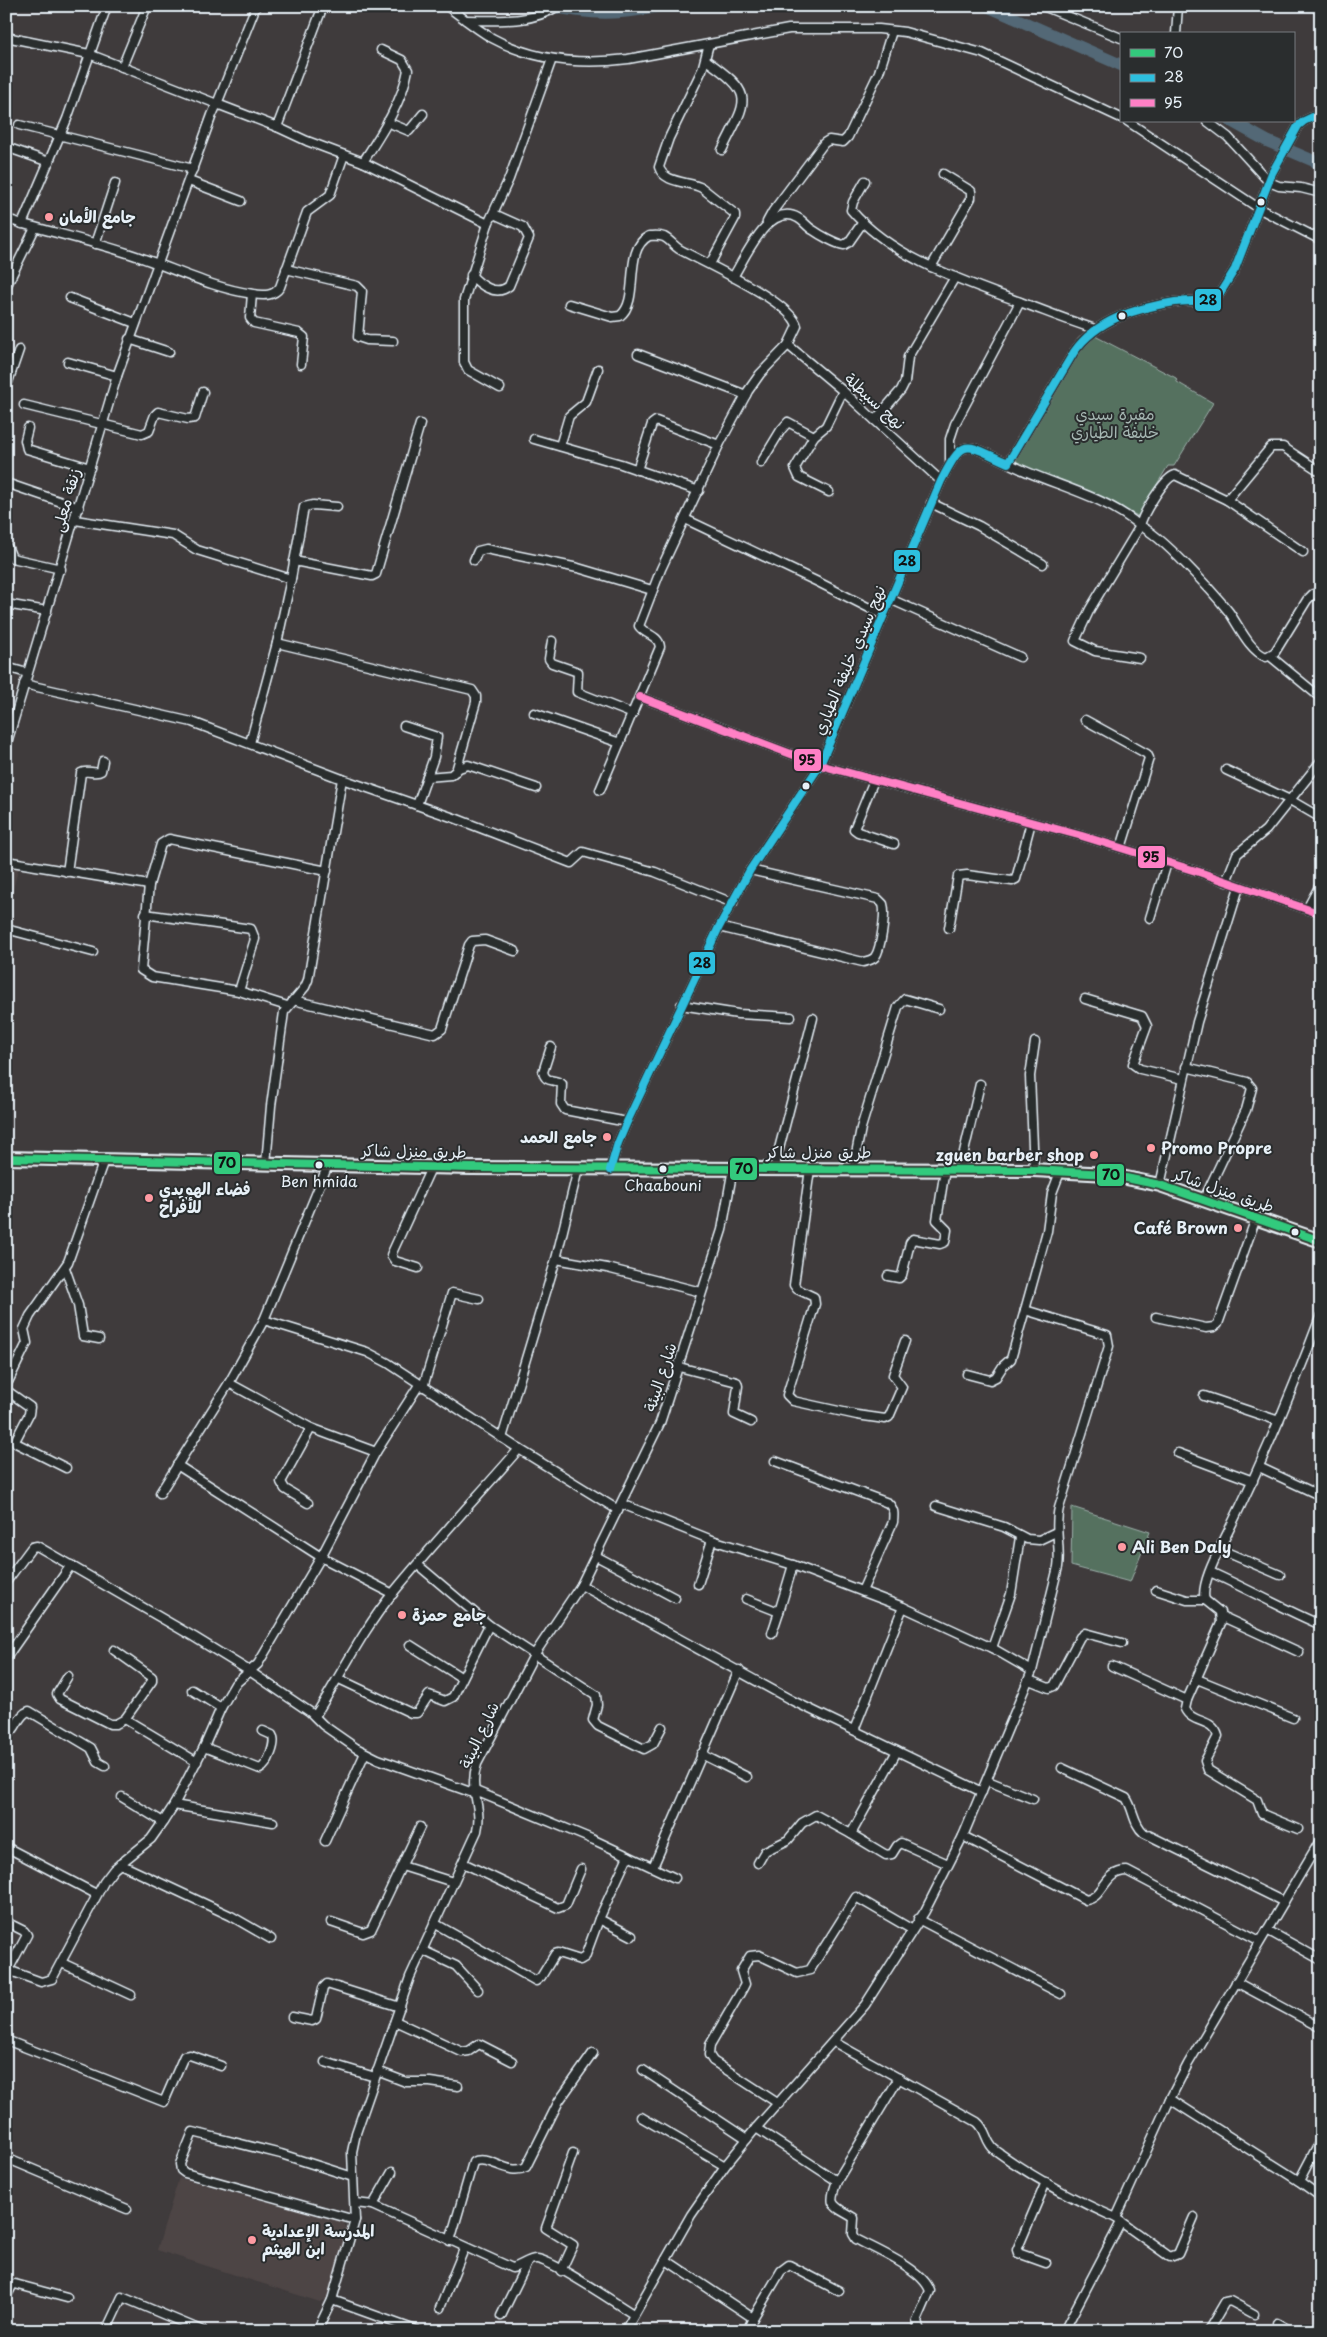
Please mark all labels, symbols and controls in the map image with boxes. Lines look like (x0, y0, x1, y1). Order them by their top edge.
legend (1120, 32, 1294, 122)
text: 70 (1164, 40, 1183, 63)
text: 28 (1164, 64, 1184, 87)
text: 95 (1164, 90, 1182, 113)
unlabelled marker (1256, 197, 1266, 207)
place label: جامع الأمان (59, 204, 136, 229)
marker: جامع الأمان (43, 211, 55, 223)
line badge: 28 (1194, 288, 1222, 312)
text: 28 (1199, 289, 1218, 310)
unlabelled marker (1117, 311, 1127, 321)
street label: نهج سبيطلة (840, 366, 912, 434)
park label: مقبرة سيدي خليفة الطياري (1071, 401, 1159, 444)
street label: زنقة معلى (44, 465, 86, 534)
line badge: 28 (893, 549, 921, 573)
text: 28 (898, 550, 917, 571)
street label: نهج سيدي خليفة الطياري (806, 581, 891, 739)
line badge: 95 (793, 748, 822, 772)
text: 95 (798, 749, 816, 770)
unlabelled marker (801, 781, 811, 791)
line badge: 95 (1137, 845, 1166, 869)
text: 95 (1142, 846, 1160, 867)
line badge: 28 (688, 951, 716, 975)
text: 28 (693, 952, 712, 973)
place label: جامع الحمد (520, 1124, 597, 1149)
marker: جامع الحمد (601, 1131, 613, 1143)
place label: Promo Propre (1161, 1135, 1272, 1159)
street label: طريق منزل شاكر (359, 1137, 467, 1163)
street label: طريق منزل شاكر (765, 1139, 871, 1163)
place label: zguen barber shop (936, 1142, 1084, 1166)
marker: Promo Propre (1145, 1142, 1157, 1154)
marker: zguen barber shop (1088, 1149, 1100, 1161)
line badge: 70 (213, 1151, 241, 1175)
text: 70 (218, 1152, 236, 1173)
line badge: 70 (729, 1157, 758, 1181)
text: 70 (735, 1158, 753, 1179)
marker: Ben hmida (314, 1160, 324, 1170)
street label: طريق منزل شاكر (1169, 1160, 1278, 1217)
line badge: 70 (1096, 1163, 1125, 1187)
marker: Chaabouni (658, 1164, 668, 1174)
text: 70 (1102, 1164, 1120, 1185)
place label: Ben hmida (281, 1169, 358, 1192)
place label: Chaabouni (624, 1173, 702, 1196)
place label: فضاء الهويدي للأفراح (159, 1176, 251, 1218)
marker: فضاء الهويدي للأفراح (143, 1192, 155, 1204)
place label: Café Brown (1134, 1215, 1228, 1239)
marker: Café Brown (1232, 1222, 1244, 1234)
unlabelled marker (1290, 1227, 1300, 1237)
street label: شارع البيئة (637, 1339, 682, 1415)
place label: Ali Ben Daly (1132, 1534, 1231, 1558)
marker: Ali Ben Daly (1116, 1541, 1128, 1553)
place label: جامع حمزة (412, 1602, 487, 1627)
marker: جامع حمزة (396, 1609, 408, 1621)
street label: شارع البيئة (452, 1697, 505, 1772)
place label: المدرسة الإعدادية ابن الهيثم (262, 2218, 374, 2262)
marker: المدرسة الإعدادية ابن الهيثم (246, 2234, 258, 2246)

